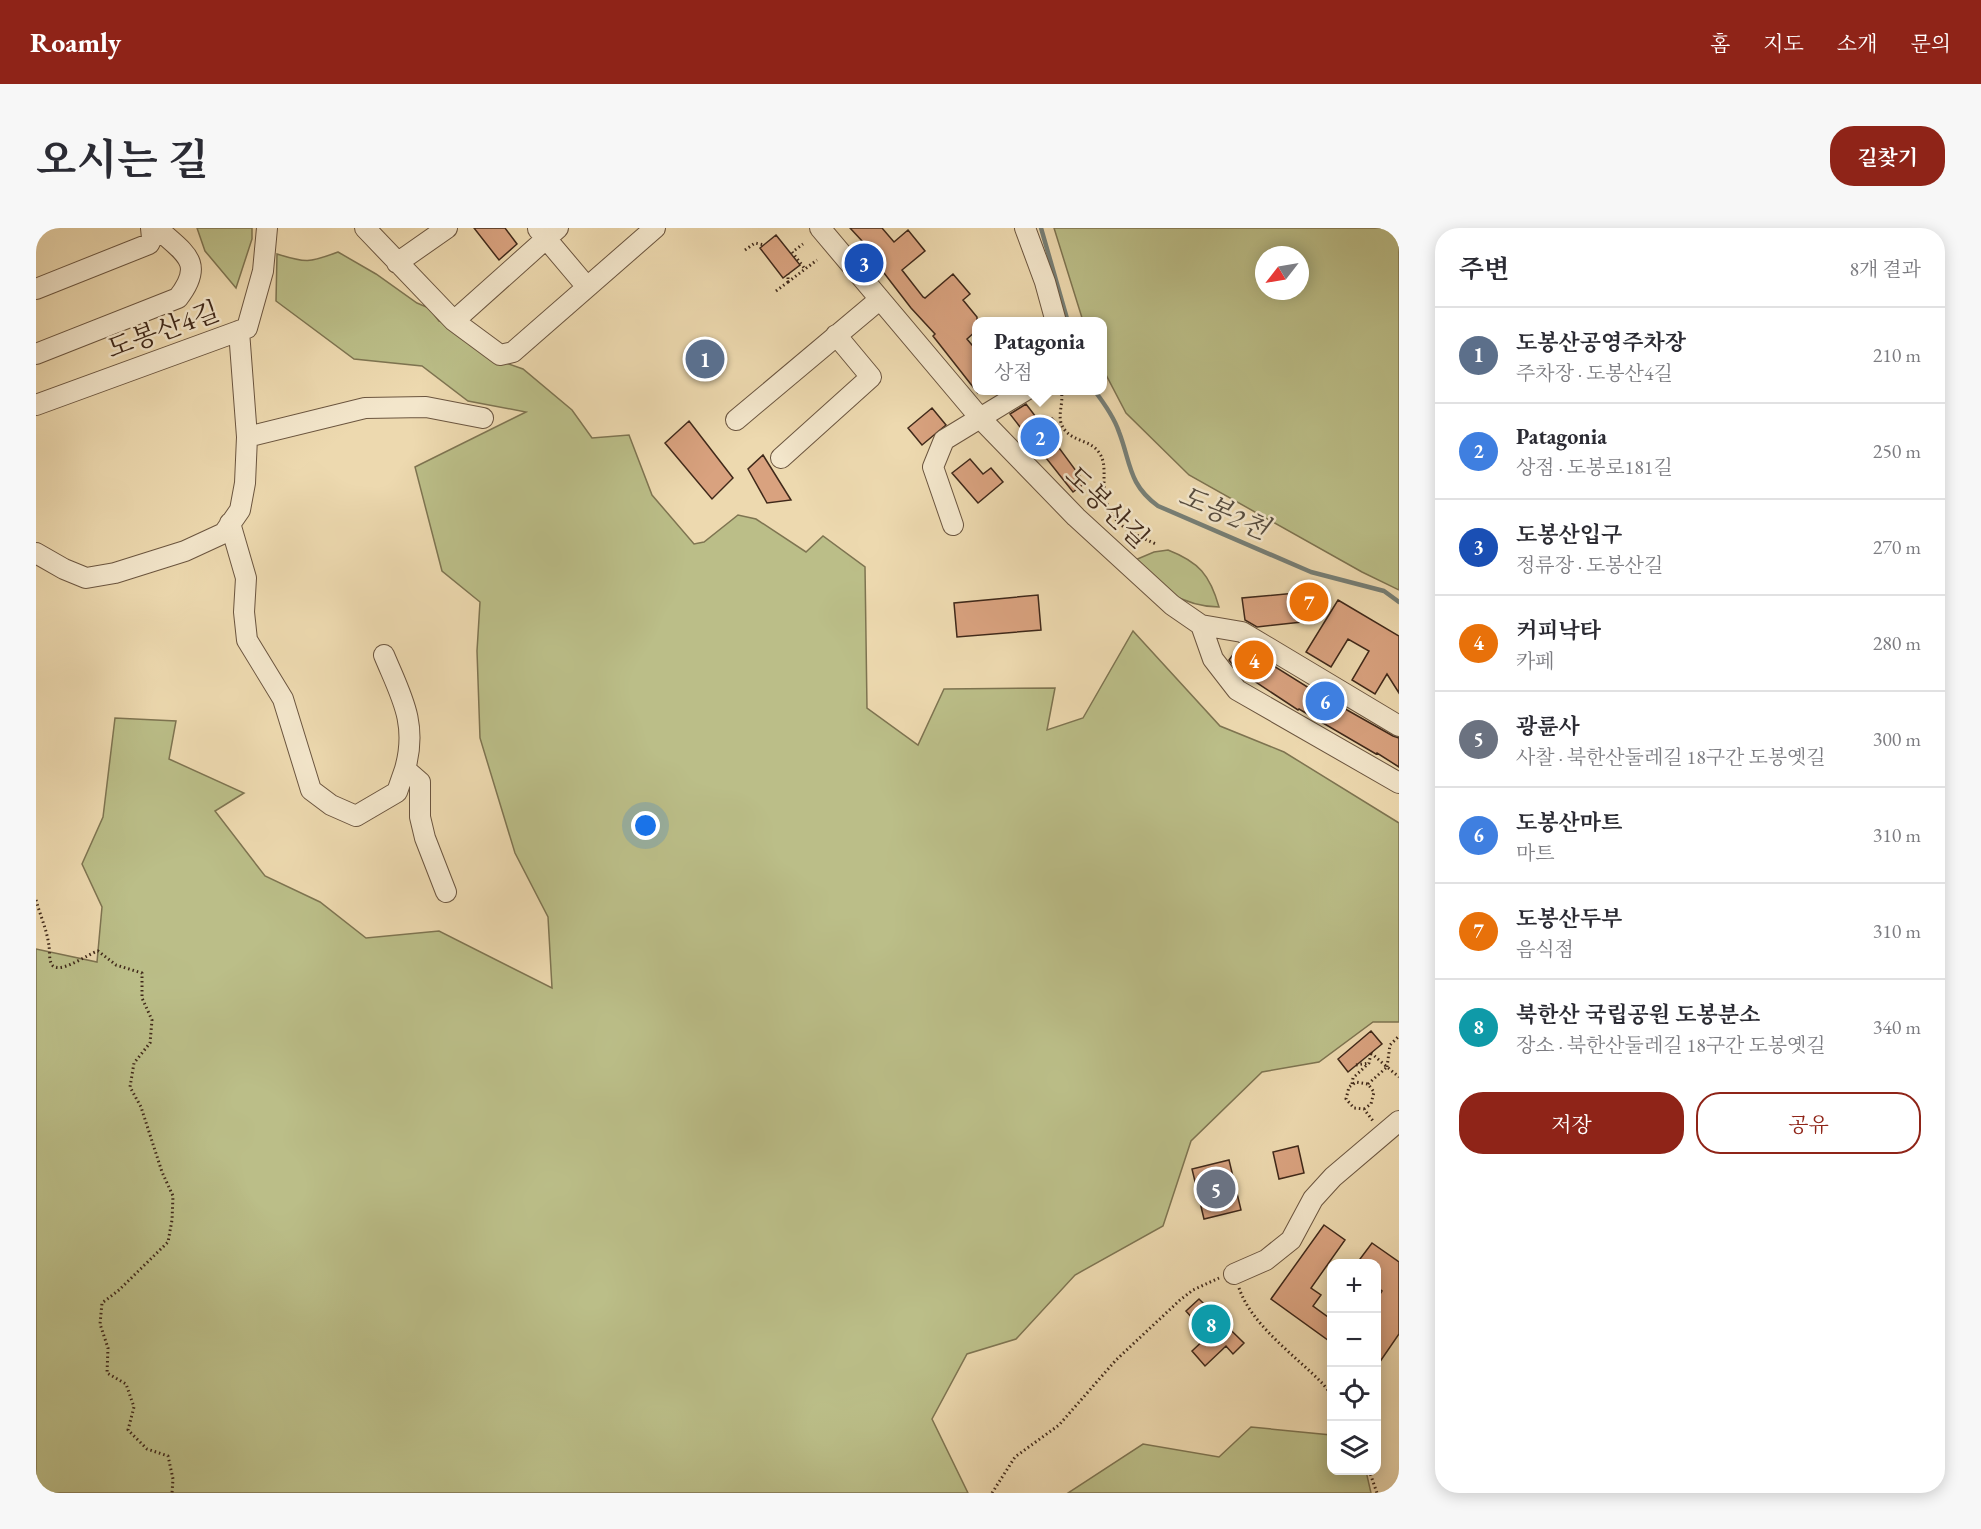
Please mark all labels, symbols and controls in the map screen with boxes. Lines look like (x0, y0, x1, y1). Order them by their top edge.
text: Roamly (30, 24, 121, 60)
text: 홈 (1710, 30, 1730, 57)
text: 지도 (1763, 30, 1804, 57)
text: 소개 (1837, 30, 1877, 57)
text: 문의 (1910, 30, 1951, 57)
button: 길찾기 (1830, 126, 1945, 186)
text: 오시는 길 (36, 132, 208, 187)
pin: 3 (844, 240, 884, 285)
north arrow (1255, 246, 1309, 300)
text: 주변 (1459, 252, 1509, 286)
text: 8개 결과 (1849, 256, 1921, 282)
street label: 도봉산4길 (102, 293, 224, 366)
popup (972, 317, 1107, 395)
text: Patagonia (994, 327, 1085, 356)
text: 도봉산공영주차장 (1516, 328, 1686, 357)
pin: 1 (686, 336, 724, 382)
text: 1 (1473, 342, 1484, 368)
text: 210 m (1873, 342, 1921, 368)
text: 상점 (994, 359, 1033, 385)
text: 주차장 · 도봉산4길 (1516, 360, 1673, 386)
pin: 2 (1020, 414, 1060, 460)
text: Patagonia (1516, 422, 1607, 451)
text: 2 (1473, 438, 1484, 464)
text: 250 m (1873, 438, 1921, 464)
text: 상점 · 도봉로181길 (1516, 454, 1673, 480)
street label: 도봉산길 (1058, 458, 1157, 555)
water label: 도봉2천 (1173, 477, 1276, 548)
text: 도봉산입구 (1516, 520, 1622, 549)
text: 3 (1473, 534, 1484, 560)
text: 270 m (1873, 534, 1921, 560)
text: 정류장 · 도봉산길 (1516, 552, 1663, 578)
pin: 7 (1290, 580, 1328, 625)
text: 커피낙타 (1516, 616, 1601, 645)
text: 4 (1473, 630, 1484, 656)
text: 280 m (1873, 630, 1921, 656)
pin: 4 (1234, 638, 1274, 682)
text: 카페 (1516, 648, 1555, 674)
pin: 6 (1306, 678, 1344, 724)
text: 광륜사 (1516, 712, 1580, 741)
text: 5 (1473, 726, 1484, 752)
text: 300 m (1873, 726, 1921, 752)
text: 사찰 · 북한산둘레길 18구간 도봉옛길 (1516, 744, 1826, 770)
text: 도봉산마트 (1516, 808, 1622, 837)
your location (631, 811, 660, 840)
text: 6 (1473, 822, 1484, 848)
text: 310 m (1873, 822, 1921, 848)
text: 마트 (1516, 840, 1555, 866)
text: 도봉산두부 (1516, 904, 1622, 933)
text: 7 (1473, 918, 1484, 944)
text: 310 m (1873, 918, 1921, 944)
text: 음식점 (1516, 936, 1574, 962)
text: 북한산 국립공원 도봉분소 (1516, 1000, 1760, 1029)
text: 8 (1473, 1014, 1484, 1040)
text: 340 m (1873, 1014, 1921, 1040)
text: 장소 · 북한산둘레길 18구간 도봉옛길 (1516, 1032, 1826, 1058)
button: 저장 (1459, 1092, 1684, 1154)
button: 공유 (1696, 1092, 1921, 1154)
pin: 5 (1196, 1166, 1236, 1212)
map controls (1327, 1259, 1381, 1475)
button: + (1327, 1259, 1381, 1313)
pin: 8 (1192, 1302, 1230, 1346)
button: − (1327, 1313, 1381, 1367)
button: locate (1327, 1367, 1381, 1421)
button: layers (1327, 1421, 1381, 1475)

